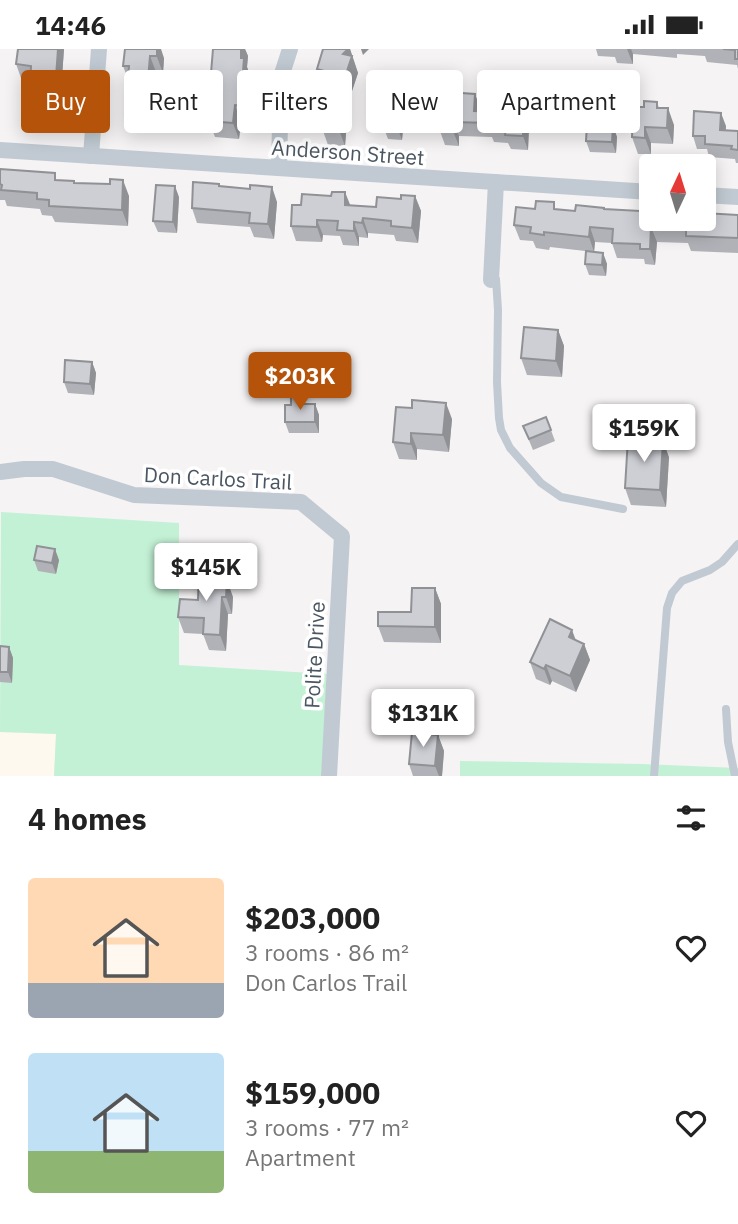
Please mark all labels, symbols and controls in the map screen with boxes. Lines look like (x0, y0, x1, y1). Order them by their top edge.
text: 14:46 (35, 8, 106, 42)
chip: Buy (21, 70, 110, 133)
chip: Rent (124, 70, 223, 133)
chip: Filters (237, 70, 352, 133)
chip: New (366, 70, 463, 133)
chip: Apartment (477, 70, 640, 133)
street label: Anderson Street (271, 133, 425, 171)
north arrow (639, 154, 716, 231)
map controls (639, 154, 716, 231)
pin: $203K (251, 353, 349, 412)
text: $203K (264, 360, 336, 390)
pin: $159K (595, 405, 693, 464)
text: $159K (608, 412, 680, 442)
street label: Don Carlos Trail (143, 460, 293, 496)
pin: $145K (157, 543, 255, 603)
text: $145K (170, 551, 242, 581)
street label: Polite Drive (297, 601, 331, 709)
pin: $131K (374, 689, 472, 749)
text: $131K (387, 697, 459, 727)
text: 4 homes (28, 799, 147, 838)
icon: filters (672, 799, 710, 837)
text: $203,000 (245, 898, 380, 937)
icon: home (84, 906, 168, 990)
icon: heart (672, 929, 710, 967)
text: 3 rooms · 86 m² (245, 937, 409, 967)
text: Don Carlos Trail (245, 967, 407, 997)
text: $159,000 (245, 1073, 380, 1112)
icon: home (84, 1081, 168, 1165)
icon: heart (672, 1104, 710, 1142)
text: 3 rooms · 77 m² (245, 1112, 409, 1142)
text: Apartment (245, 1142, 356, 1172)

